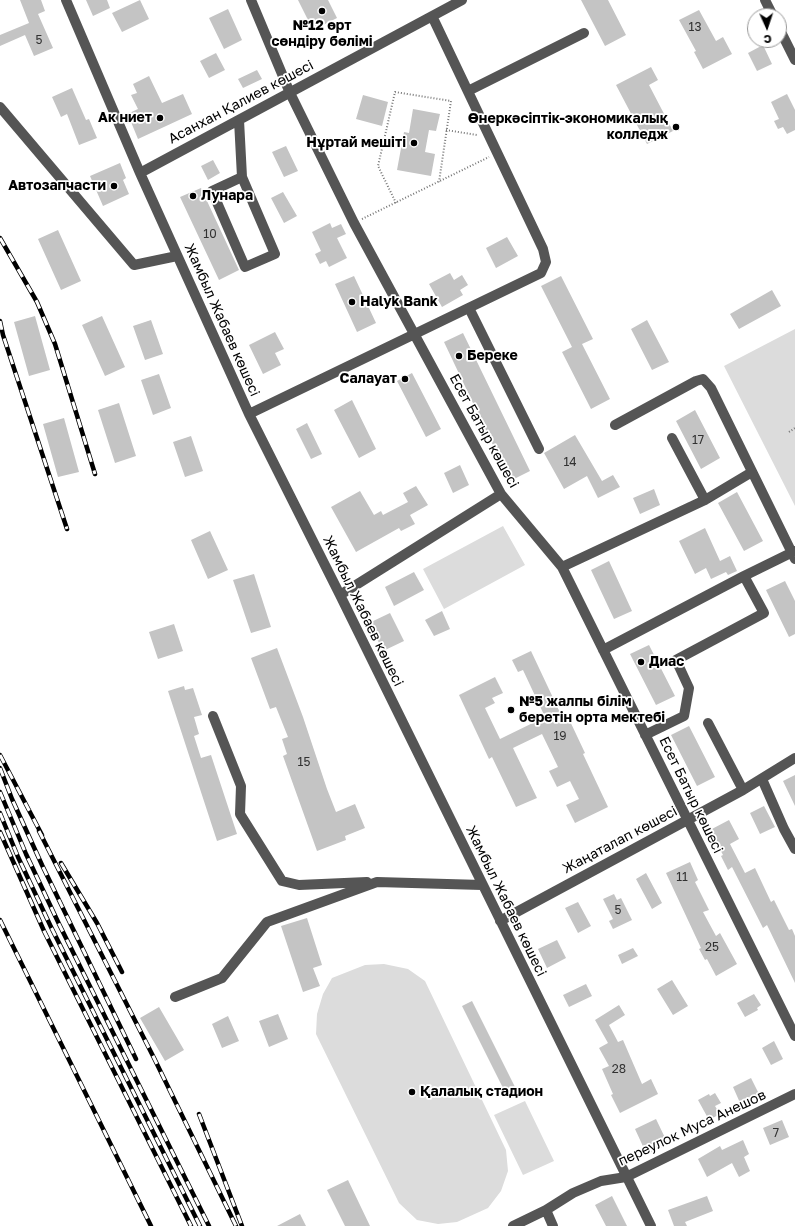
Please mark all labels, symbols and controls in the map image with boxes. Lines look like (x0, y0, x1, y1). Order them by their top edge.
marker: №12 өрт сөндіру бөлімі (317, 6, 327, 16)
north arrow (747, 8, 787, 48)
place label: №12 өрт сөндіру бөлімі (271, 18, 373, 50)
house number: 13 (689, 20, 701, 34)
house number: 5 (36, 33, 42, 47)
text: С (763, 33, 772, 46)
street label: Асанхан Қалиев көшесі (166, 57, 316, 147)
place label: Ак ниет (98, 110, 152, 126)
place label: Өнеркәсіптік-экономикалық колледж (468, 111, 668, 144)
marker: Ак ниет (155, 113, 165, 123)
marker: Өнеркәсіптік-экономикалық колледж (671, 122, 681, 132)
place label: Нұртай мешіті (306, 135, 406, 151)
marker: Нұртай мешіті (409, 138, 419, 148)
place label: Автозапчасти (8, 178, 106, 194)
marker: Автозапчасти (109, 181, 119, 191)
place label: Лунара (201, 188, 253, 204)
marker: Лунара (188, 191, 198, 201)
house number: 10 (203, 227, 217, 241)
street label: Жамбыл Жабаев көшесі (181, 241, 263, 399)
place label: Halyk Bank (360, 294, 438, 310)
marker: Halyk Bank (347, 297, 357, 307)
place label: Береке (467, 348, 518, 364)
marker: Береке (454, 351, 464, 361)
place label: Салауат (340, 371, 397, 387)
street label: Есет Батыр көшесі (446, 371, 522, 491)
marker: Салауат (400, 374, 410, 384)
house number: 17 (692, 433, 704, 447)
house number: 14 (563, 455, 577, 469)
street label: Жамбыл Жабаев көшесі (319, 533, 407, 689)
place label: Диас (649, 654, 684, 670)
marker: Диас (636, 657, 646, 667)
place label: №5 жалпы білім беретін орта мектебі (519, 694, 665, 726)
marker: №5 жалпы білім беретін орта мектебі (506, 705, 516, 715)
house number: 19 (553, 729, 567, 743)
street label: Есет Батыр көшесі (655, 734, 727, 856)
house number: 15 (298, 755, 310, 769)
street label: Жаңаталап көшесі (560, 803, 680, 877)
street label: Жамбыл Жабаев көшесі (462, 823, 550, 979)
house number: 11 (676, 870, 688, 884)
house number: 5 (615, 903, 621, 917)
house number: 25 (705, 940, 719, 954)
house number: 28 (612, 1062, 626, 1076)
place label: Қалалық стадион (420, 1084, 543, 1100)
street label: переулок Муса Анешов (615, 1086, 769, 1170)
marker: Қалалық стадион (407, 1087, 417, 1097)
house number: 7 (773, 1126, 779, 1140)

